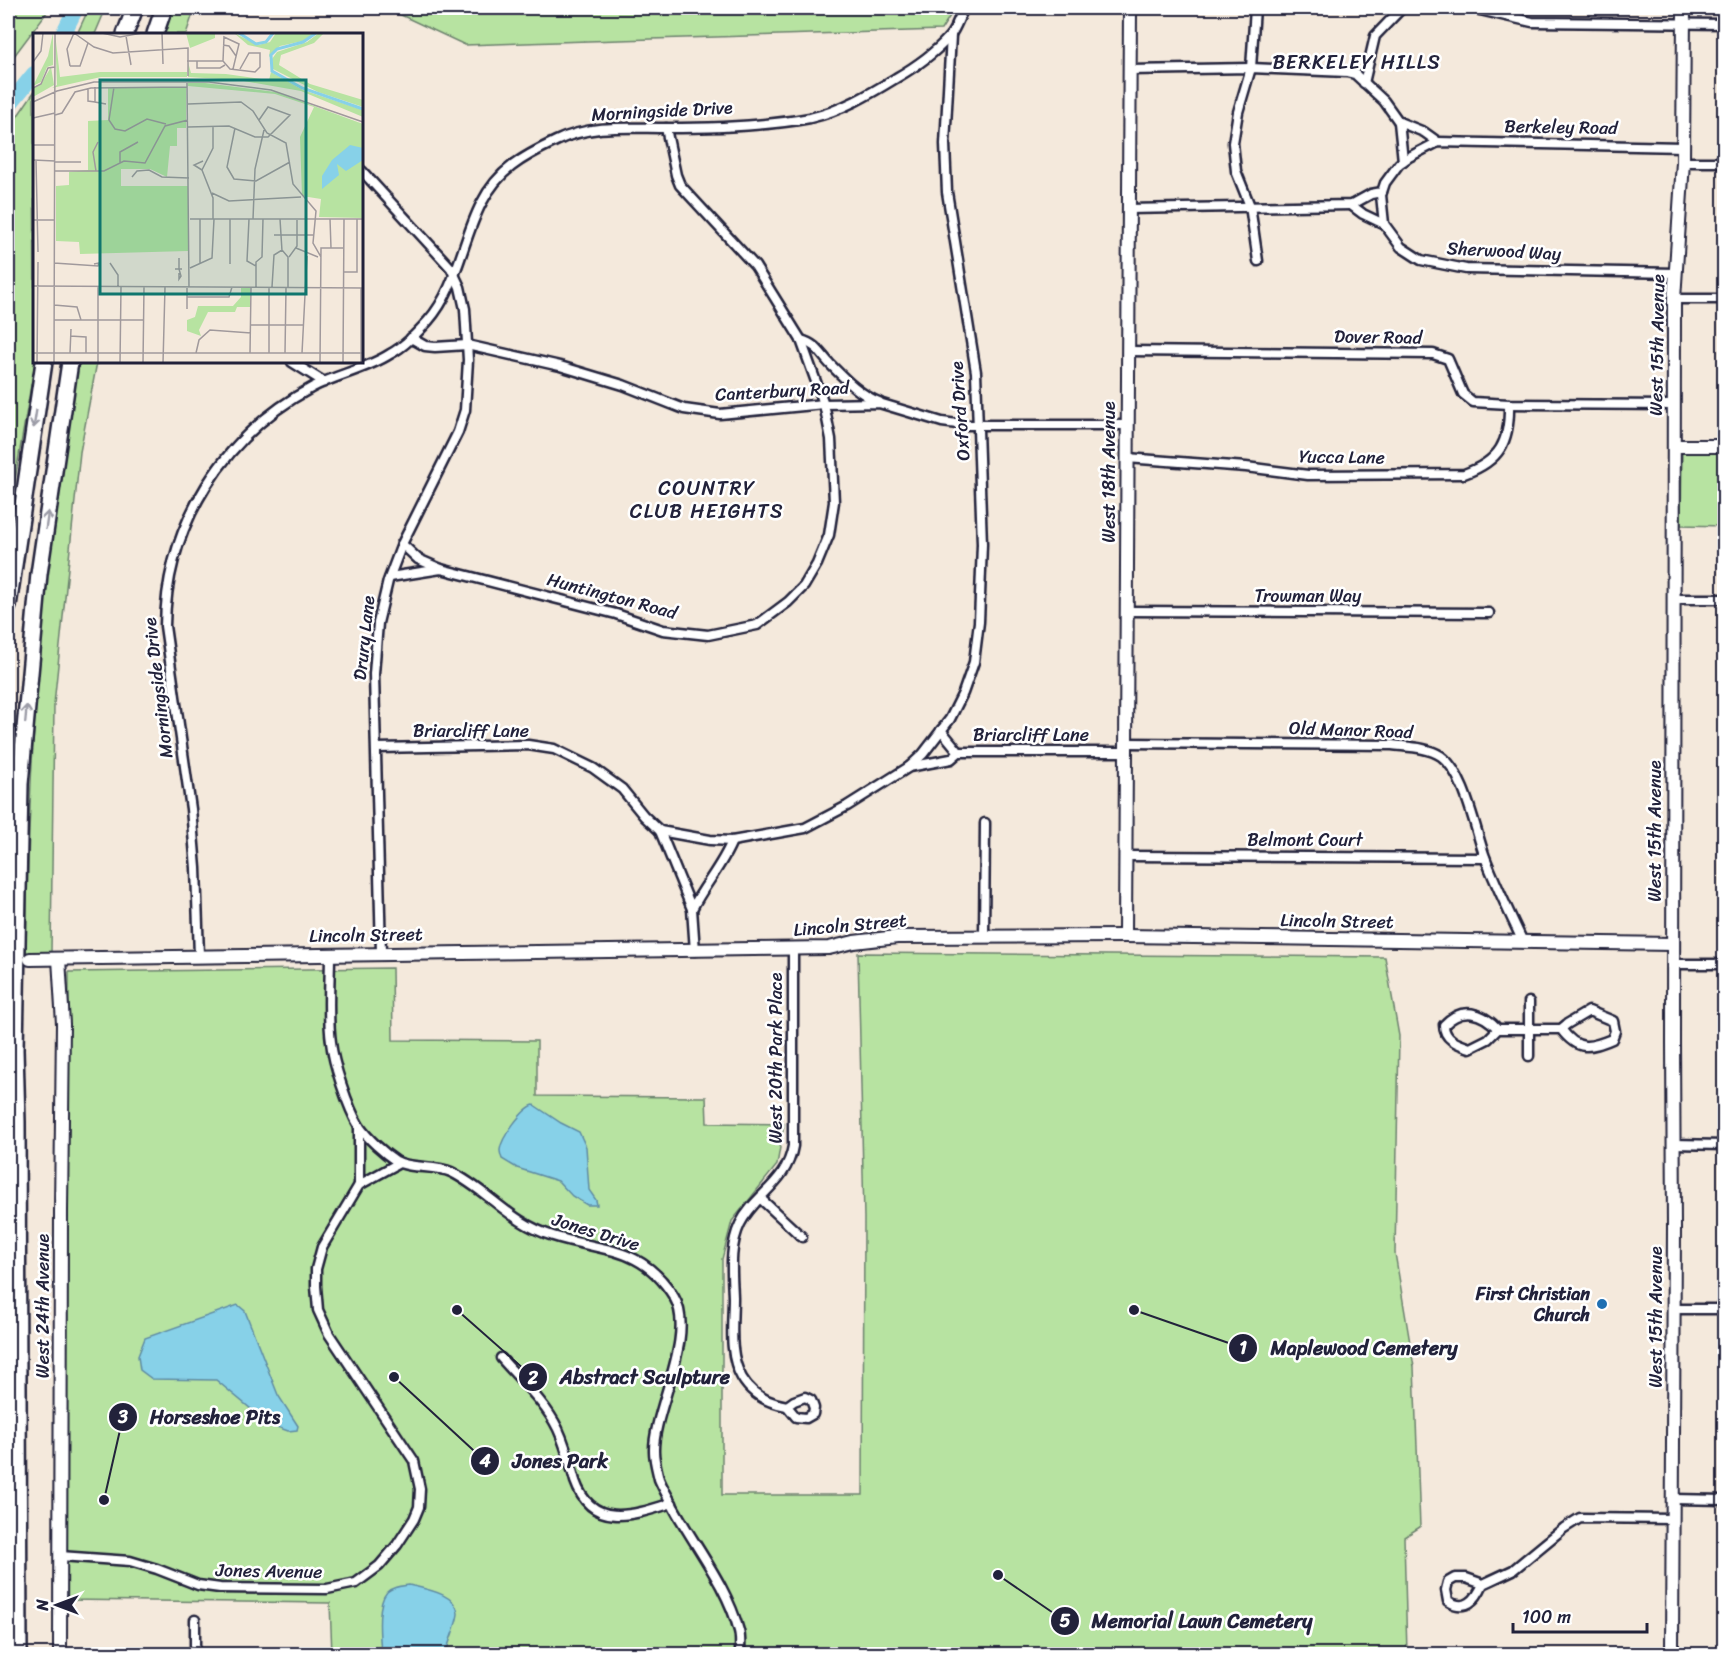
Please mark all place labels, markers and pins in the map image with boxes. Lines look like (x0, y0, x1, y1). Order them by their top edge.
place label: First Christian Church (1475, 1278, 1591, 1331)
marker: First Christian Church (1595, 1297, 1609, 1311)
callout: Maplewood Cemetery (1228, 1329, 1470, 1367)
callout: Abstract Sculpture (518, 1358, 742, 1396)
callout: Horseshoe Pits (108, 1398, 293, 1436)
callout: Jones Park (470, 1442, 620, 1480)
callout: Memorial Lawn Cemetery (1050, 1602, 1325, 1640)

